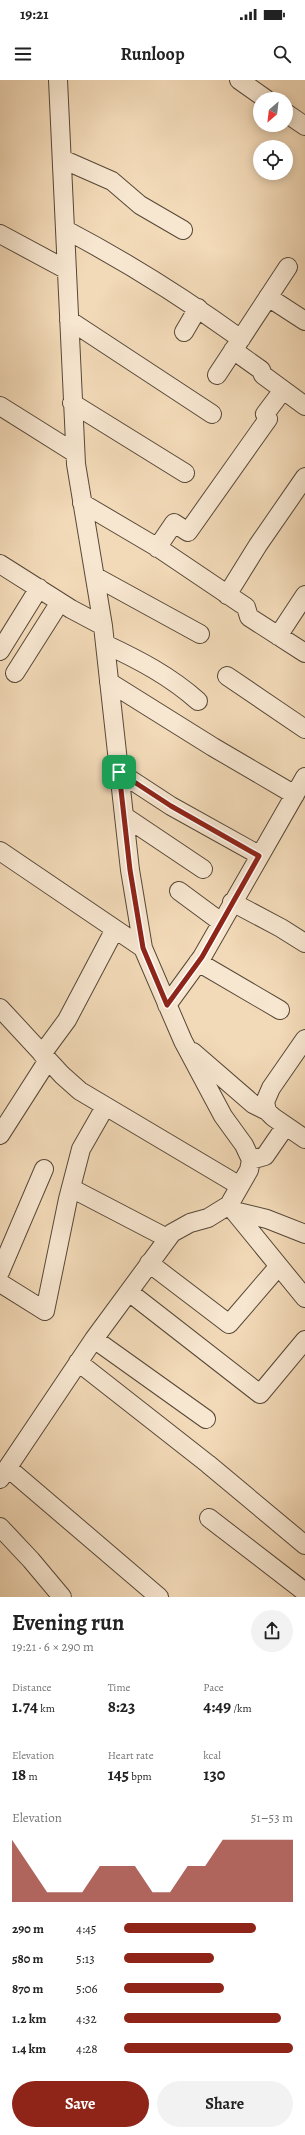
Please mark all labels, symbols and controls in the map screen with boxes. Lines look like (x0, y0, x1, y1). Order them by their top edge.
text: 19:21 (20, 4, 49, 24)
text: Runloop (120, 42, 185, 66)
icon: menu (12, 43, 34, 65)
icon: search (271, 43, 293, 65)
north arrow (253, 92, 293, 132)
map controls (253, 92, 293, 180)
button: locate (253, 140, 293, 180)
pin (102, 755, 136, 789)
icon: arrive (108, 761, 130, 783)
text: Evening run (12, 1608, 124, 1638)
button: share (251, 1610, 293, 1652)
text: 19:21 · 6 × 290 m (12, 1638, 94, 1655)
text: Distance (12, 1680, 51, 1695)
text: Time (108, 1680, 131, 1695)
text: Pace (203, 1680, 224, 1695)
text: 1.74 (12, 1695, 38, 1718)
text: 8:23 (108, 1695, 135, 1718)
text: 4:49 (203, 1695, 231, 1718)
text: km (38, 1701, 55, 1716)
text: /km (231, 1701, 252, 1716)
text: Elevation (12, 1748, 54, 1763)
text: Heart rate (108, 1748, 154, 1763)
text: kcal (203, 1748, 221, 1763)
text: 18 (12, 1763, 26, 1786)
text: 145 (108, 1763, 129, 1786)
text: 130 (203, 1763, 225, 1786)
text: m (26, 1769, 38, 1784)
text: bpm (129, 1769, 152, 1784)
text: Elevation (12, 1809, 62, 1826)
text: 51–53 m (251, 1809, 293, 1826)
text: 290 m (12, 1920, 44, 1937)
text: 4:45 (76, 1920, 96, 1937)
text: 580 m (12, 1950, 44, 1967)
text: 5:13 (76, 1950, 95, 1967)
text: 870 m (12, 1980, 44, 1997)
text: 5:06 (76, 1980, 98, 1997)
text: 1.2 km (12, 2010, 46, 2027)
text: 4:32 (76, 2010, 97, 2027)
text: 1.4 km (12, 2040, 46, 2057)
text: 4:28 (76, 2040, 97, 2057)
button: Save (12, 2081, 149, 2127)
button: Share (157, 2081, 293, 2127)

